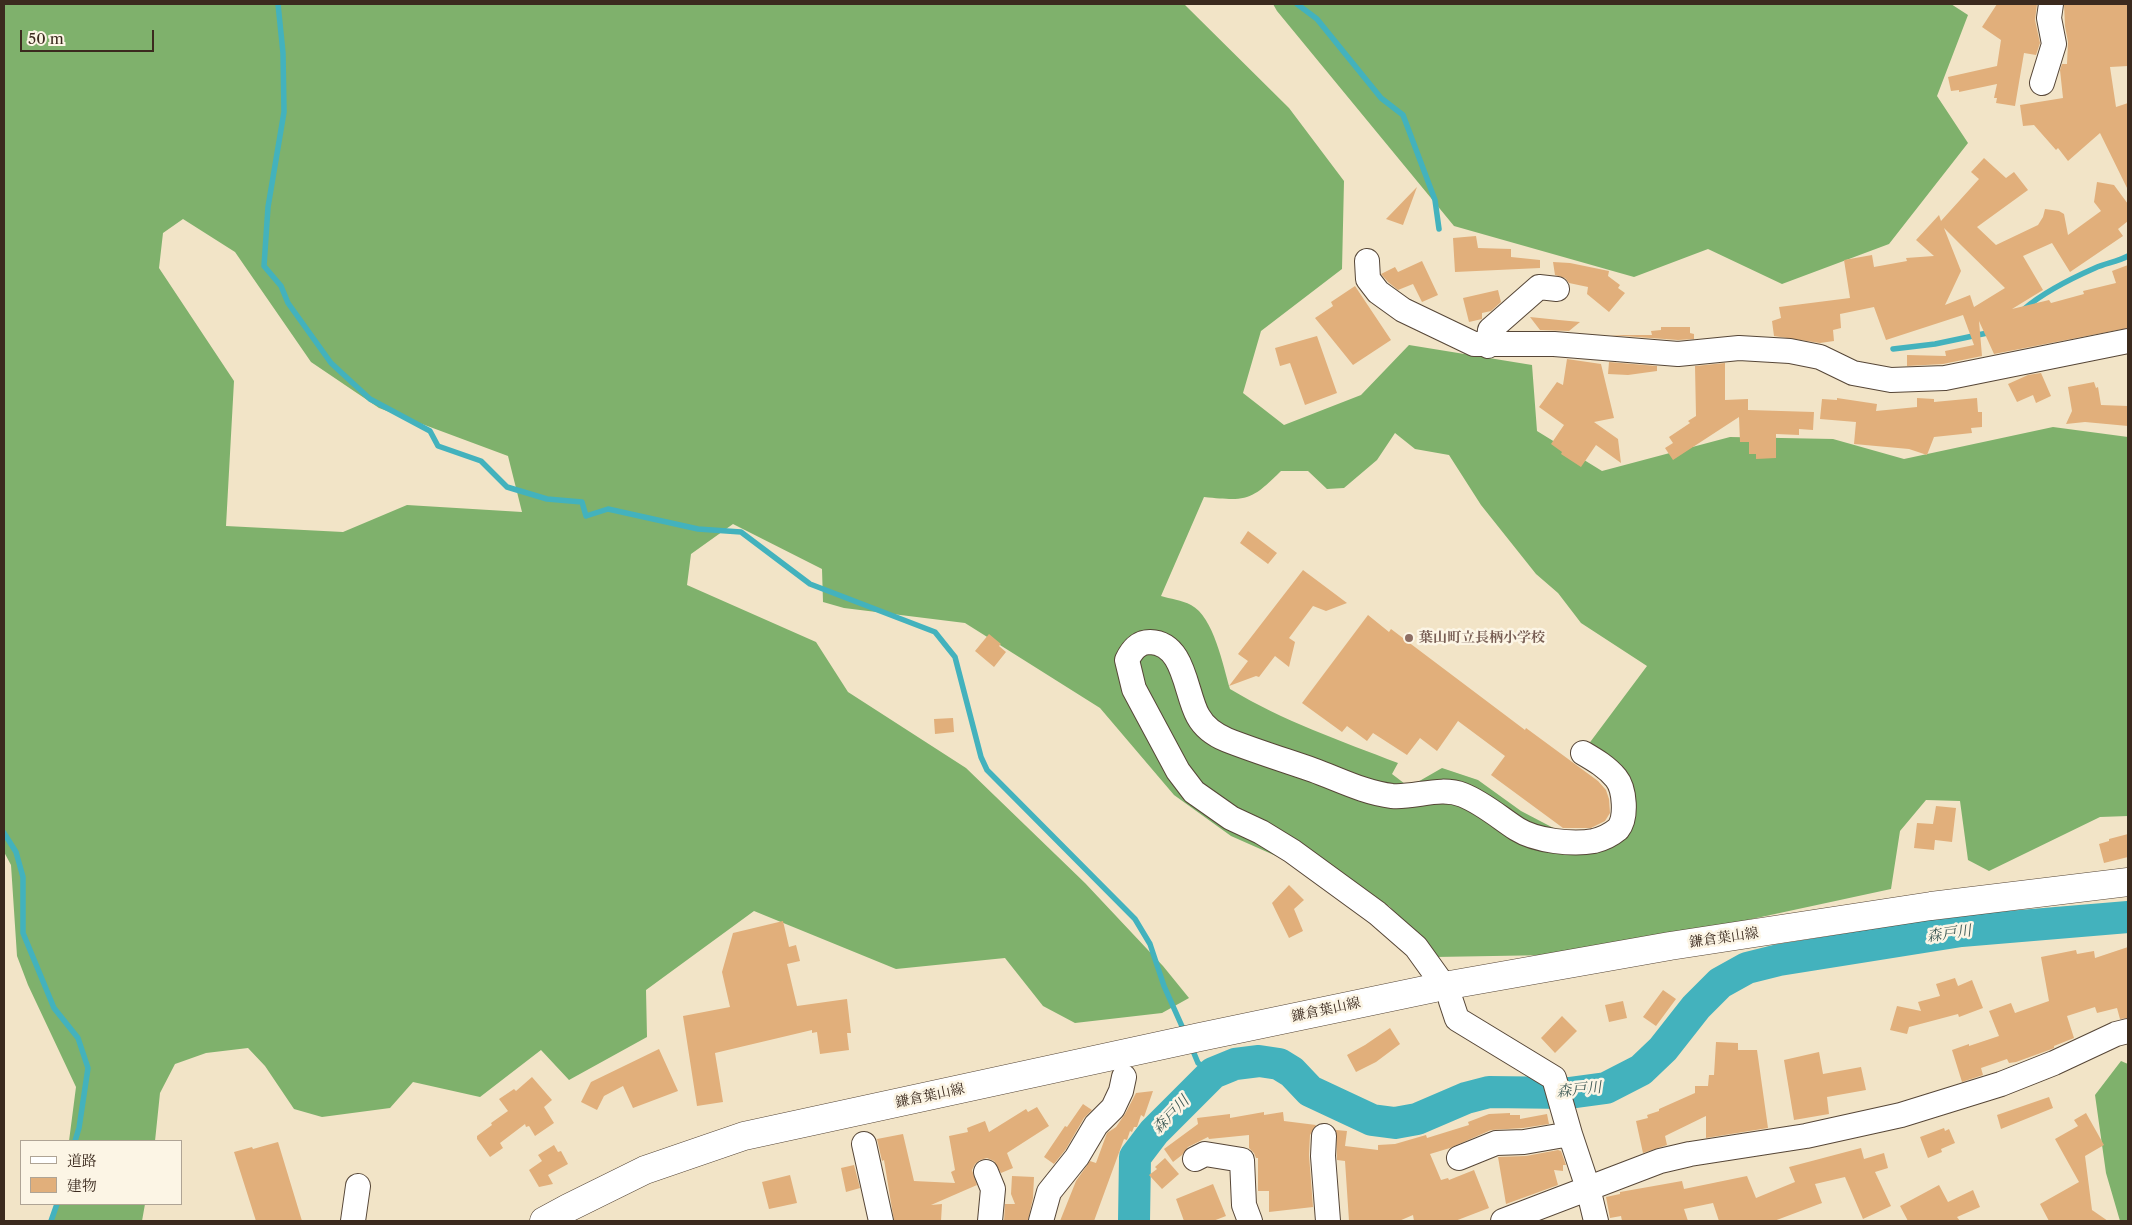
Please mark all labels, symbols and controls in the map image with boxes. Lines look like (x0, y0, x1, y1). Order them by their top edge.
scale bar (22, 20, 156, 52)
text: 50 m (28, 29, 64, 48)
place label: 葉山町立長柄小学校 (1419, 630, 1545, 646)
marker: 葉山町立長柄小学校 (1403, 632, 1415, 644)
water label: 森戸川 (1925, 922, 1973, 946)
street label: 鎌倉葉山線 (1688, 925, 1760, 951)
street label: 鎌倉葉山線 (1290, 995, 1362, 1025)
water label: 森戸川 (1556, 1079, 1602, 1101)
street label: 鎌倉葉山線 (894, 1081, 966, 1111)
water label: 森戸川 (1149, 1093, 1193, 1137)
legend (20, 1140, 182, 1205)
text: 道路 (67, 1151, 97, 1170)
text: 建物 (67, 1176, 97, 1195)

